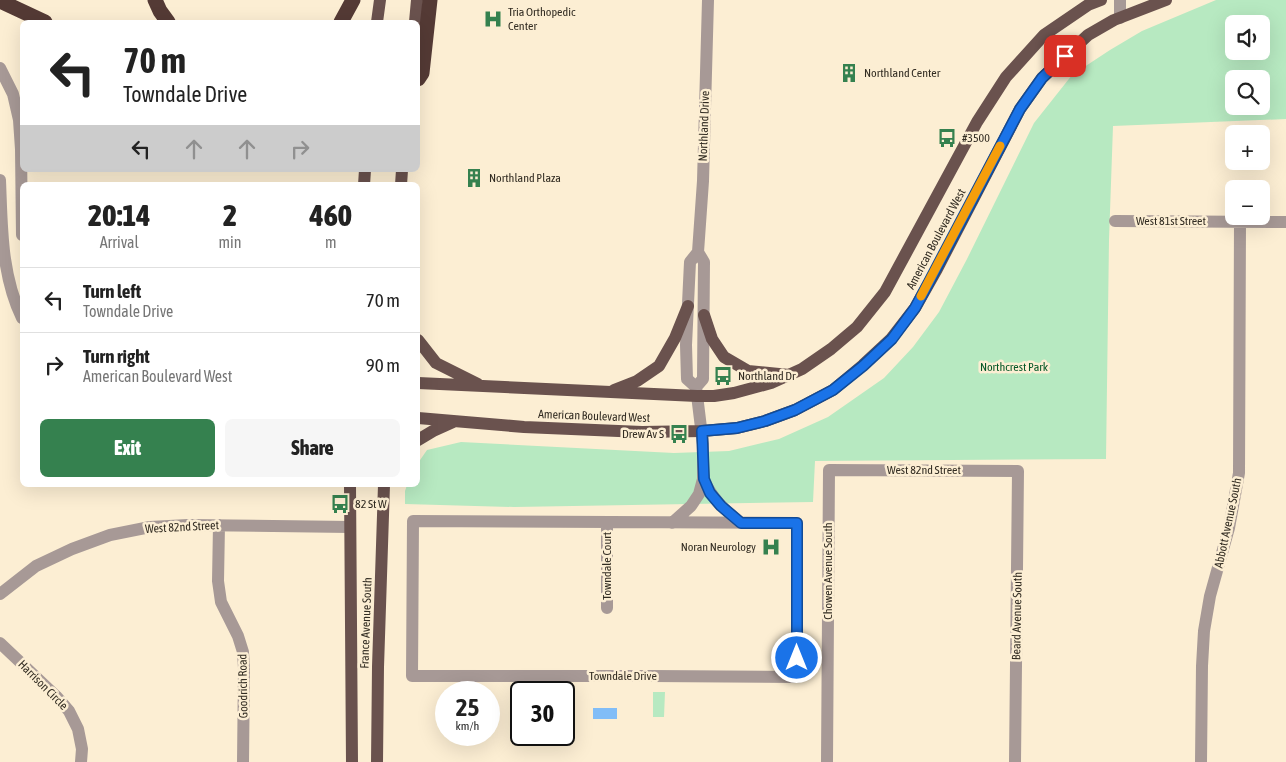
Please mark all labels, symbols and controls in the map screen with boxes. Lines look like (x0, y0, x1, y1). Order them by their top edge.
place label: Tria Orthopedic Center (508, 5, 576, 33)
hospital icon: Tria Orthopedic Center (482, 8, 504, 30)
map controls (1225, 15, 1270, 225)
button: sound (1225, 15, 1270, 60)
pin (1044, 35, 1086, 77)
icon: left (40, 40, 105, 105)
text: 70 m (123, 40, 186, 80)
icon: arrive (1051, 42, 1079, 70)
building icon: Northland Center (838, 62, 860, 84)
place label: Northland Center (864, 66, 941, 80)
button: search (1225, 70, 1270, 115)
text: Towndale Drive (123, 81, 247, 107)
street label: Northland Drive (696, 90, 712, 162)
button: + (1225, 125, 1270, 170)
bus stop icon: #3500 (936, 127, 958, 149)
place label: #3500 (962, 131, 990, 145)
icon: left (127, 135, 155, 163)
icon: ahead (180, 135, 208, 163)
icon: ahead (233, 135, 261, 163)
icon: right (286, 135, 314, 163)
building icon: Northland Plaza (463, 167, 485, 189)
place label: Northland Plaza (489, 171, 561, 185)
button: − (1225, 180, 1270, 225)
street label: American Boulevard West (904, 186, 969, 292)
text: 20:14 (88, 198, 150, 232)
text: 2 (223, 198, 237, 232)
text: 460 (310, 198, 352, 232)
street label: West 81st Street (1136, 214, 1207, 228)
text: Arrival (100, 233, 139, 251)
text: min (219, 233, 242, 251)
text: m (325, 233, 337, 251)
text: Turn left (83, 280, 141, 302)
icon: left (40, 286, 68, 314)
text: 70 m (366, 289, 400, 311)
text: Towndale Drive (83, 302, 173, 320)
text: Turn right (83, 345, 150, 367)
icon: right (40, 351, 68, 379)
text: 90 m (366, 354, 400, 376)
park label: Northcrest Park (980, 360, 1049, 374)
bus stop icon: Northland Dr (712, 365, 734, 387)
text: American Boulevard West (83, 367, 232, 385)
place label: Northland Dr (738, 369, 796, 383)
street label: American Boulevard West (538, 407, 651, 425)
button: Exit (40, 419, 215, 477)
button: Share (225, 419, 400, 477)
bus stop icon: Drew Av S (668, 423, 690, 445)
place label: Drew Av S (622, 427, 664, 441)
street label: West 82nd Street (887, 463, 961, 477)
street label: Abbott Avenue South (1212, 477, 1244, 569)
bus stop icon: 82 St W (329, 493, 351, 515)
place label: 82 St W (355, 497, 387, 511)
street label: West 82nd Street (145, 518, 220, 536)
street label: Chowen Avenue South (821, 522, 835, 620)
street label: Towndale Court (600, 531, 614, 600)
hospital icon: Noran Neurology (760, 536, 782, 558)
place label: Noran Neurology (681, 540, 756, 554)
street label: Beard Avenue South (1009, 572, 1025, 660)
street label: France Avenue South (357, 577, 375, 669)
position arrow (770, 631, 822, 683)
street label: Goodrich Road (235, 654, 251, 718)
street label: Harrison Circle (15, 657, 71, 713)
street label: Towndale Drive (589, 669, 657, 683)
speed limit sign: 30 (510, 681, 575, 746)
text: 25 (456, 693, 479, 721)
text: km/h (456, 719, 479, 733)

